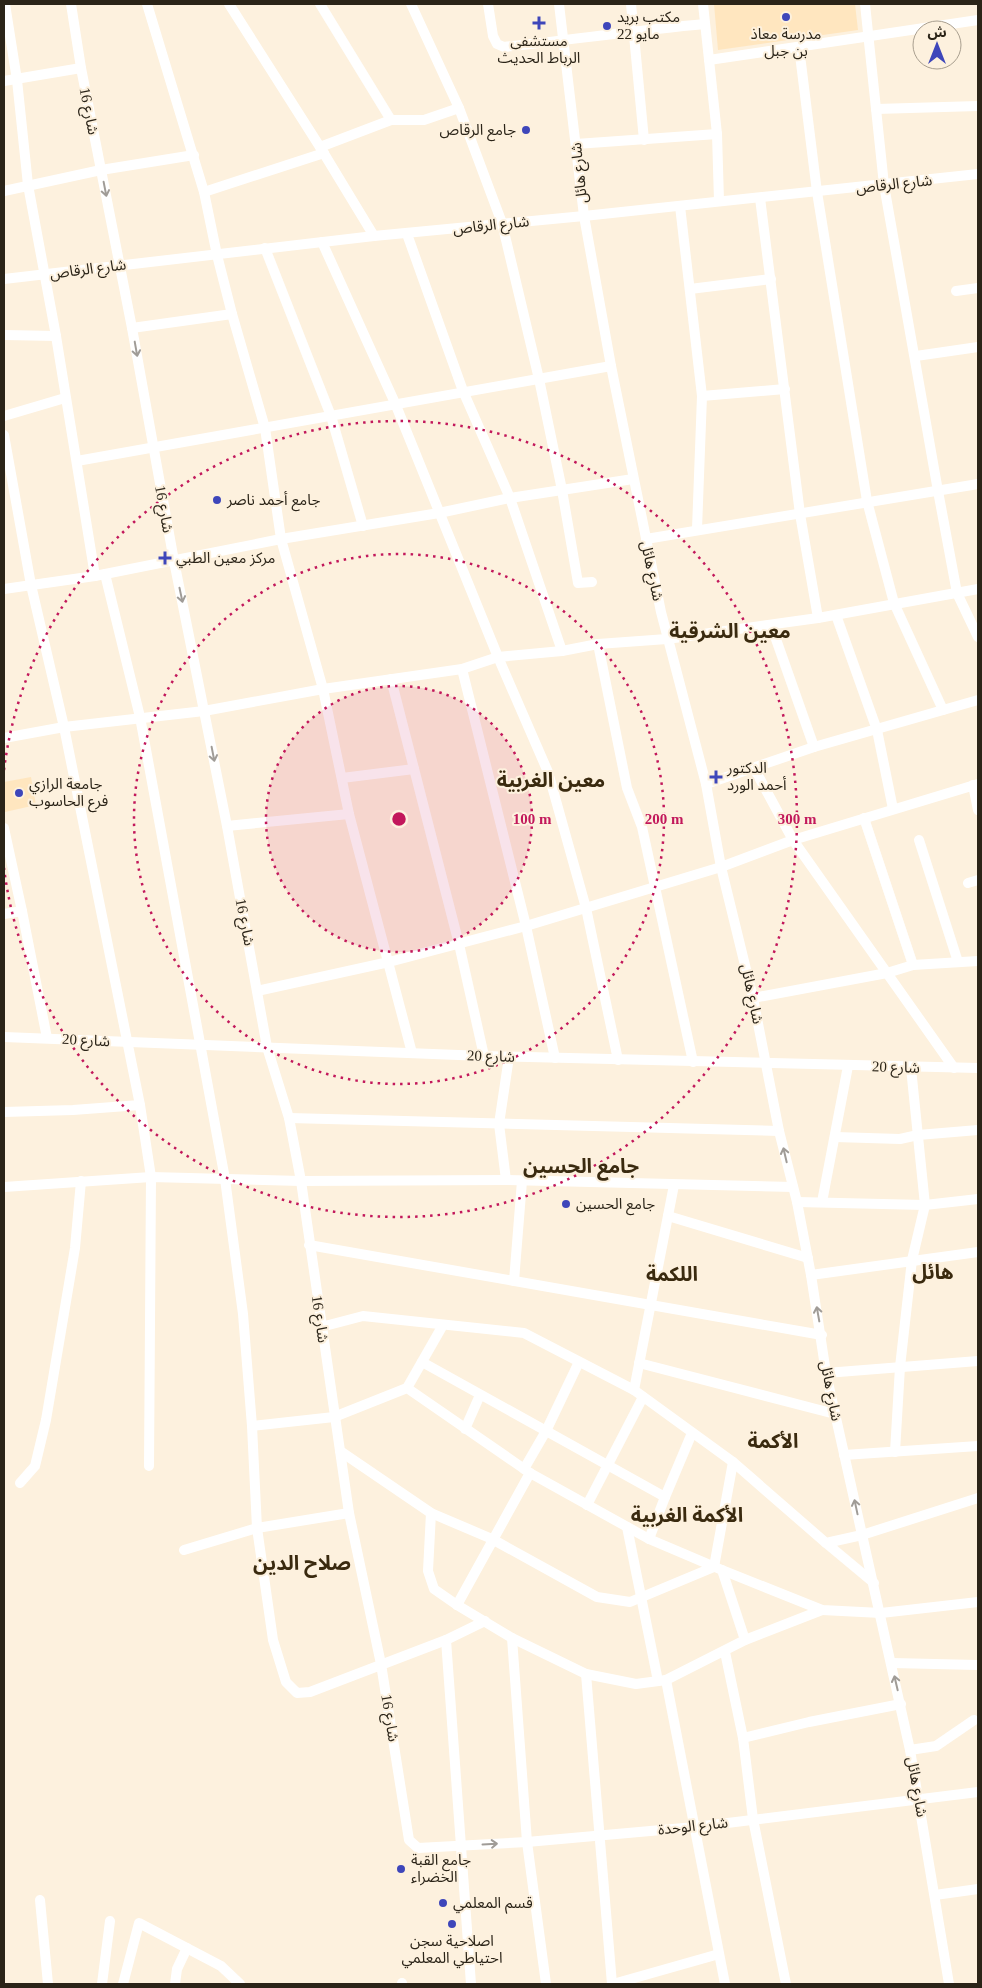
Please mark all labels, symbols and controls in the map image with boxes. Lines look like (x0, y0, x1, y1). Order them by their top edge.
place label: مكتب بريد 22 مايو (617, 9, 680, 43)
marker: مدرسة معاذ بن جبل (780, 11, 792, 23)
marker: مستشفى الرباط الحديث (532, 16, 546, 30)
marker: مكتب بريد 22 مايو (601, 20, 613, 32)
north arrow (912, 20, 962, 70)
text: ش (927, 25, 947, 40)
place label: مدرسة معاذ بن جبل (751, 26, 821, 60)
place label: مستشفى الرباط الحديث (498, 33, 580, 67)
street label: شارع 16 (73, 86, 101, 137)
place label: جامع الرقاص (440, 122, 516, 142)
marker: جامع الرقاص (520, 124, 532, 136)
street label: شارع هائل (568, 141, 594, 204)
street label: شارع الرقاص (855, 172, 934, 200)
one-way arrow (100, 181, 110, 197)
street label: شارع الرقاص (452, 213, 531, 241)
street label: شارع الرقاص (49, 256, 128, 286)
one-way arrow (131, 341, 141, 357)
street label: شارع 16 (148, 484, 176, 535)
place label: جامع أحمد ناصر (226, 491, 321, 512)
marker: جامع أحمد ناصر (211, 494, 223, 506)
street label: شارع هائل (634, 540, 666, 604)
place label: مركز معين الطبي (176, 550, 275, 569)
marker: مركز معين الطبي (158, 551, 172, 565)
one-way arrow (176, 586, 186, 602)
district label: معين الشرقية (669, 620, 791, 643)
one-way arrow (209, 746, 218, 762)
place label: الدكتور أحمد الورد (726, 760, 787, 794)
district label: معين الغربية (497, 769, 605, 792)
marker: الدكتور أحمد الورد (709, 770, 723, 784)
place label: جامعة الرازي فرع الحاسوب (29, 776, 108, 813)
marker: جامعة الرازي فرع الحاسوب (13, 787, 25, 799)
centre of rings (390, 810, 408, 828)
text: 100 m (513, 811, 552, 827)
text: 200 m (645, 811, 684, 827)
text: 300 m (778, 811, 817, 827)
street label: شارع 16 (229, 897, 257, 948)
street label: شارع هائل (734, 963, 766, 1027)
street label: شارع 20 (61, 1031, 111, 1053)
street label: شارع 20 (467, 1047, 515, 1069)
street label: شارع 20 (872, 1058, 920, 1080)
one-way arrow (780, 1147, 789, 1163)
district label: جامع الحسين (523, 1155, 639, 1181)
place label: جامع الحسين (576, 1196, 655, 1216)
marker: جامع الحسين (560, 1198, 572, 1210)
district label: هائل (912, 1261, 954, 1284)
district label: اللكمة (646, 1263, 698, 1285)
street label: شارع 16 (305, 1294, 331, 1345)
one-way arrow (812, 1306, 822, 1322)
street label: شارع هائل (813, 1360, 845, 1423)
district label: الأكمة (748, 1430, 798, 1452)
one-way arrow (851, 1500, 860, 1516)
district label: الأكمة الغربية (631, 1504, 743, 1527)
district label: صلاح الدين (253, 1552, 351, 1578)
one-way arrow (891, 1675, 900, 1691)
street label: شارع 16 (374, 1693, 402, 1744)
street label: شارع هائل (900, 1756, 930, 1819)
street label: شارع الوحدة (657, 1814, 730, 1842)
one-way arrow (481, 1839, 497, 1848)
place label: جامع القبة الخضراء (411, 1852, 471, 1886)
marker: جامع القبة الخضراء (395, 1863, 407, 1875)
place label: قسم المعلمي (453, 1895, 533, 1914)
marker: قسم المعلمي (437, 1897, 449, 1909)
marker: اصلاحية سجن احتياطي المعلمي (446, 1918, 458, 1930)
place label: اصلاحية سجن احتياطي المعلمي (401, 1933, 503, 1969)

